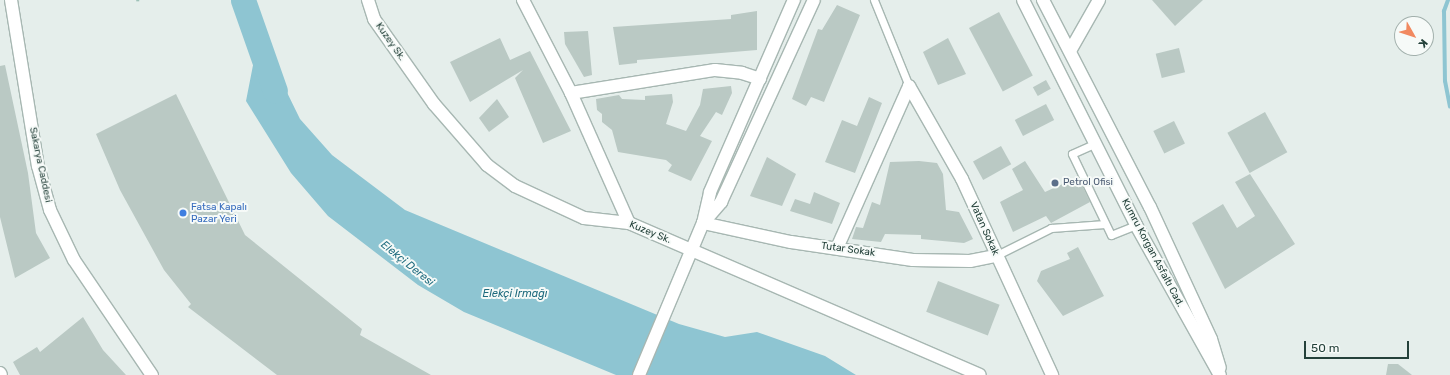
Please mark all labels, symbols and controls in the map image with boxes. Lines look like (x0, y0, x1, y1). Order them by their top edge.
north arrow (1394, 16, 1434, 56)
street label: Kuzey Sk. (372, 20, 408, 64)
text: K (1416, 36, 1430, 50)
street label: Sakarya Caddesi (26, 126, 54, 204)
place label: Petrol Ofisi (1063, 177, 1113, 189)
marker: Petrol Ofisi (1050, 178, 1060, 188)
street label: Kumru Korgan Asfaltı Cad. (1118, 197, 1186, 309)
street label: Vatan Sokak (967, 200, 1001, 258)
place label: Fatsa Kapalı Pazar Yeri (191, 201, 247, 224)
marker: Fatsa Kapalı Pazar Yeri (178, 208, 188, 218)
street label: Kuzey Sk. (627, 219, 673, 247)
water label: Elekçi Deresi (378, 239, 436, 289)
street label: Tutar Sokak (820, 240, 876, 260)
water label: Elekçi Irmağı (482, 287, 548, 301)
scale bar (1306, 333, 1411, 359)
text: 50 m (1311, 341, 1339, 355)

